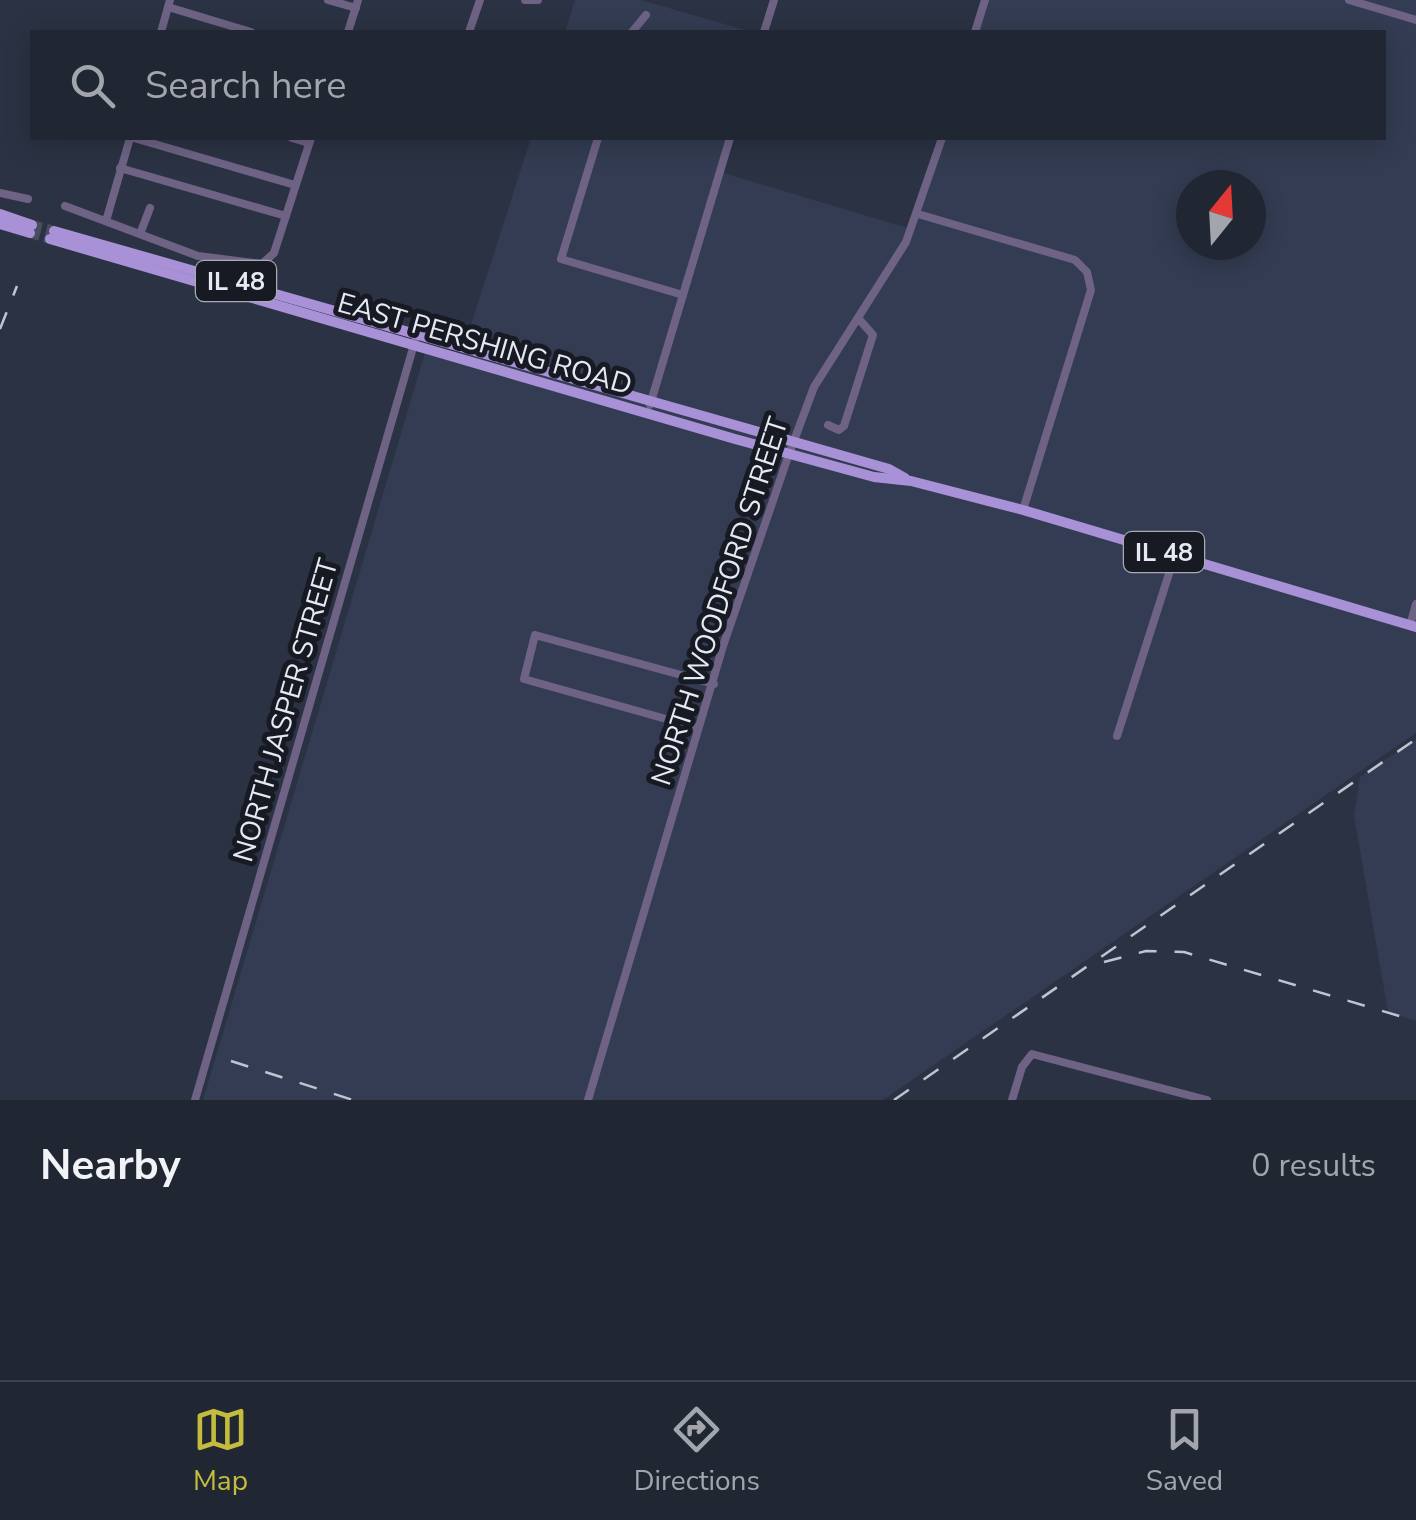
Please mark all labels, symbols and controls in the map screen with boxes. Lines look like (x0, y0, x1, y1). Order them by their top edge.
search box (30, 30, 1386, 140)
icon: search (65, 58, 120, 113)
text: Search here (145, 60, 346, 111)
north arrow (1176, 170, 1266, 260)
road number: IL 48 (196, 261, 276, 301)
street label: EAST PERSHING ROAD (333, 284, 636, 404)
street label: NORTH WOODFORD STREET (642, 413, 797, 790)
road number: IL 48 (1124, 532, 1204, 572)
street label: NORTH JASPER STREET (224, 554, 348, 866)
text: Nearby (40, 1137, 181, 1194)
text: 0 results (1251, 1144, 1376, 1187)
tab: Map (193, 1402, 248, 1500)
tab: Directions (634, 1402, 760, 1500)
tab: Saved (1146, 1402, 1223, 1500)

